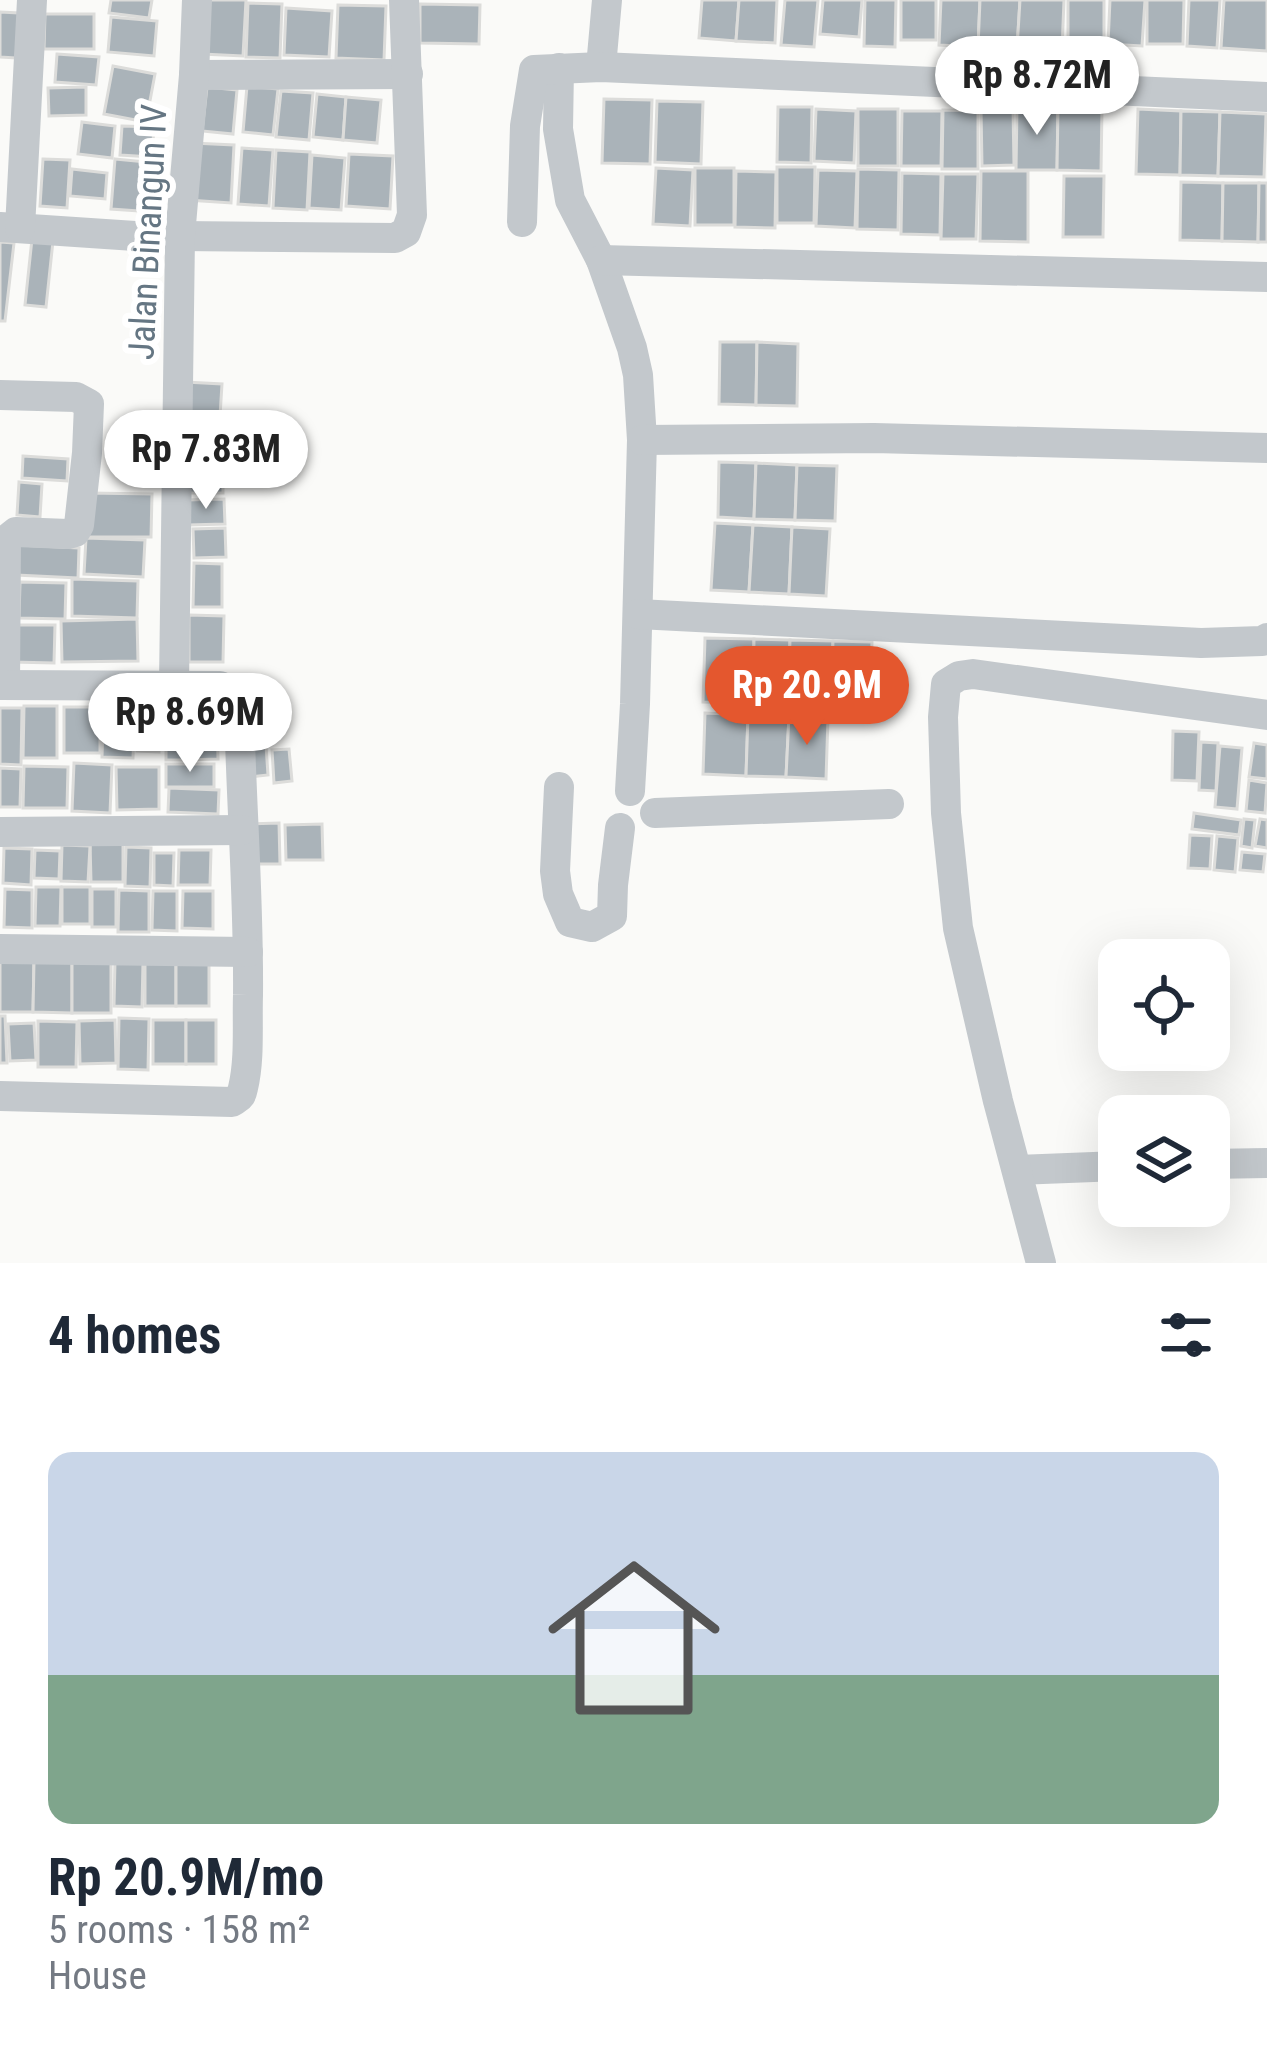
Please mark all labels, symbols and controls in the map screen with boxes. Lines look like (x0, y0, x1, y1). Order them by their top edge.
pin: Rp 8.72M (913, 36, 1161, 138)
text: Rp 8.72M (962, 52, 1112, 98)
street label: Jalan Binangun IV (120, 103, 176, 361)
pin: Rp 7.83M (82, 410, 330, 512)
text: Rp 7.83M (131, 426, 281, 472)
pin: Rp 20.9M (683, 646, 931, 748)
text: Rp 20.9M (732, 662, 882, 708)
pin: Rp 8.69M (66, 673, 314, 775)
text: Rp 8.69M (115, 689, 265, 735)
map controls (1098, 939, 1230, 1227)
button: locate (1098, 939, 1230, 1071)
button: layers (1098, 1095, 1230, 1227)
icon: filters (1153, 1302, 1219, 1368)
text: 4 homes (48, 1306, 221, 1365)
icon: home (526, 1530, 742, 1746)
text: Rp 20.9M/mo (48, 1848, 324, 1907)
text: 5 rooms · 158 m² (48, 1907, 310, 1953)
text: House (48, 1953, 147, 1999)

